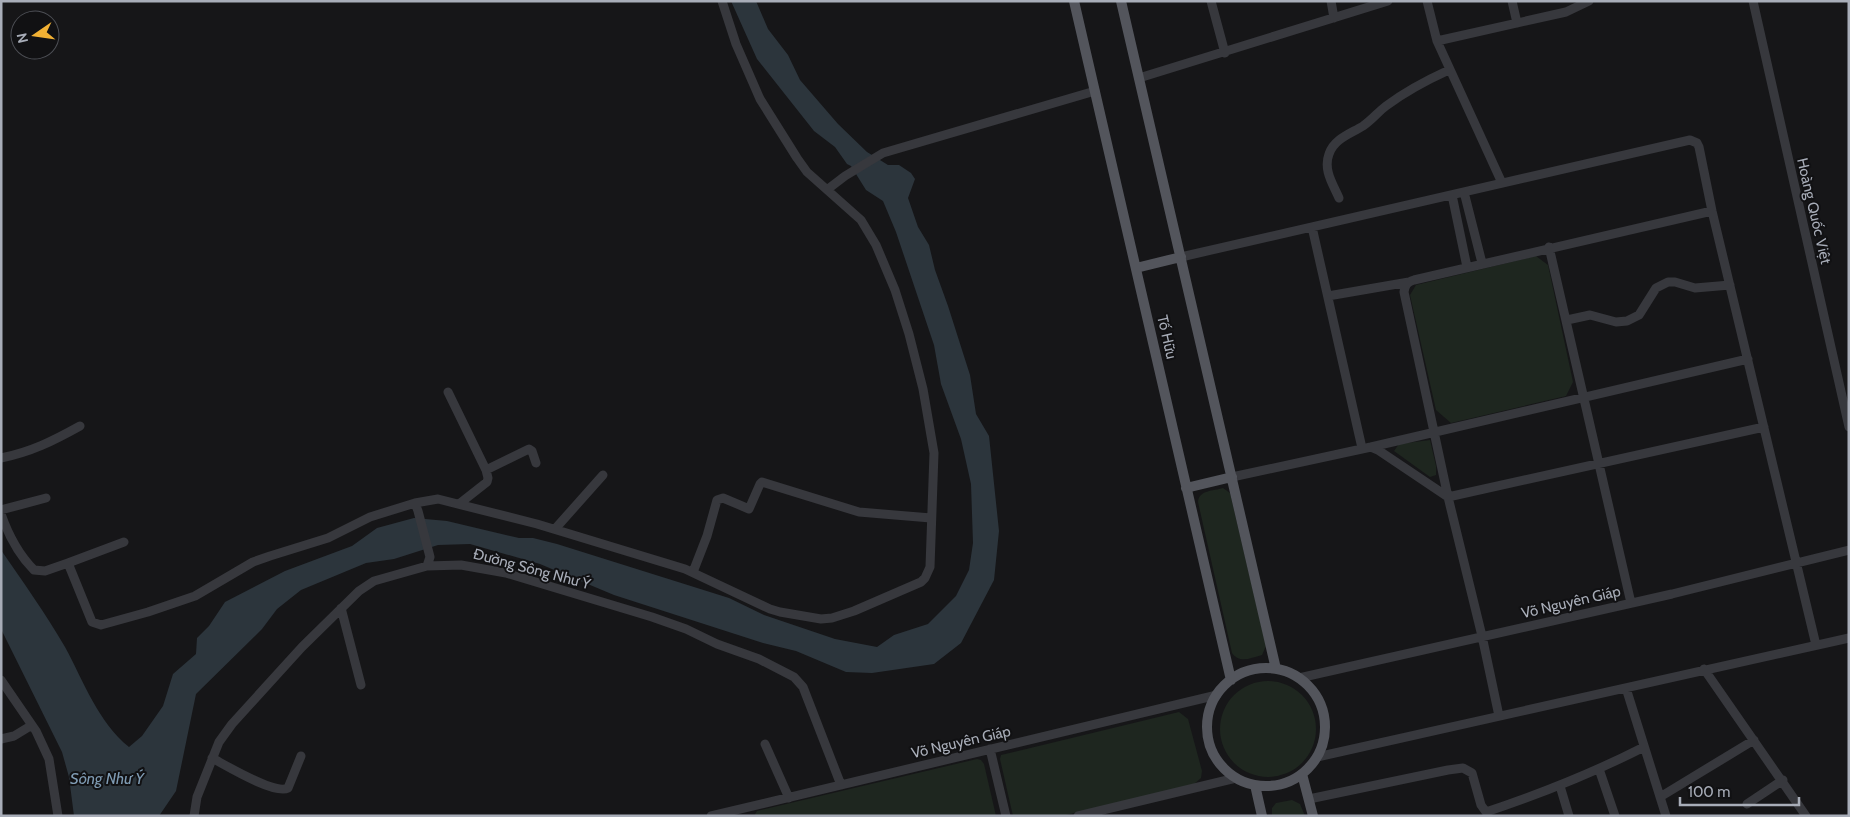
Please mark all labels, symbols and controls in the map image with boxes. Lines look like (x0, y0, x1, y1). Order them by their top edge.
north arrow (10, 10, 60, 60)
text: N (12, 31, 32, 45)
street label: Hoàng Quốc Việt (1793, 156, 1835, 266)
street label: Tố Hữu (1153, 313, 1181, 361)
street label: Đường Sông Như Ý (471, 544, 593, 593)
street label: Võ Nguyên Giáp (1520, 582, 1622, 622)
street label: Võ Nguyên Giáp (910, 722, 1012, 762)
water label: Sông Như Ý (70, 768, 145, 788)
scale bar (1680, 774, 1799, 806)
text: 100 m (1688, 783, 1730, 801)

